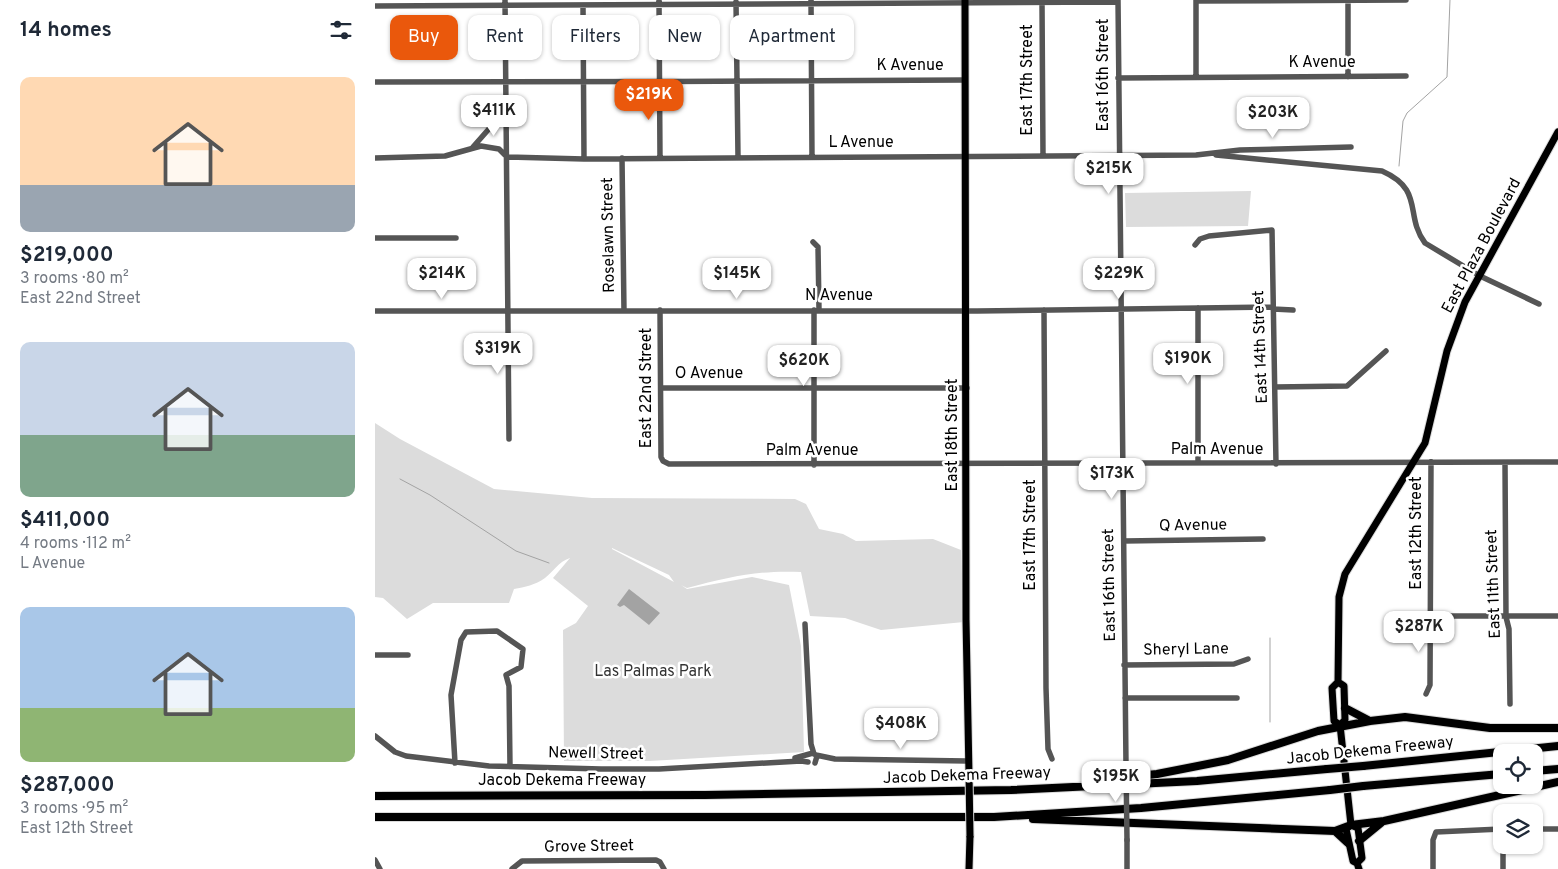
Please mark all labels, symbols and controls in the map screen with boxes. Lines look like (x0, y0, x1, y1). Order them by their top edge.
chip: Buy (390, 15, 458, 60)
chip: Rent (468, 15, 542, 60)
chip: Filters (552, 15, 639, 60)
chip: New (649, 15, 720, 60)
chip: Apartment (730, 15, 854, 60)
icon: filters (327, 16, 355, 44)
text: 14 homes (20, 17, 112, 44)
street label: East 16th Street (1094, 18, 1114, 132)
street label: East 17th Street (1018, 24, 1038, 136)
street label: K Avenue (1288, 53, 1356, 73)
street label: K Avenue (876, 56, 944, 76)
pin: $219K (614, 78, 684, 121)
text: $219K (626, 85, 673, 105)
pin: $411K (459, 94, 529, 137)
pin: $203K (1238, 96, 1308, 139)
text: $411K (472, 101, 516, 121)
text: $203K (1248, 103, 1298, 123)
icon: home (143, 109, 233, 199)
street label: L Avenue (828, 133, 894, 153)
pin: $215K (1074, 152, 1144, 195)
text: $215K (1086, 159, 1132, 179)
street label: East Plaza Boulevard (1438, 175, 1526, 317)
street label: Roselawn Street (598, 177, 620, 293)
text: $219,000 (20, 242, 114, 269)
pin: $214K (407, 258, 477, 300)
pin: $145K (702, 258, 772, 300)
pin: $229K (1084, 258, 1154, 300)
text: $214K (418, 264, 466, 284)
text: $145K (713, 264, 761, 284)
text: $229K (1094, 264, 1144, 284)
text: 3 rooms · 80 m² (20, 269, 129, 289)
street label: N Avenue (805, 286, 873, 306)
text: East 22nd Street (20, 289, 141, 309)
street label: East 14th Street (1249, 290, 1273, 404)
street label: East 22nd Street (637, 328, 657, 448)
pin: $319K (463, 332, 533, 375)
text: $319K (475, 339, 521, 359)
pin: $190K (1153, 342, 1223, 385)
pin: $620K (769, 344, 839, 387)
text: $190K (1164, 349, 1212, 369)
text: $620K (778, 351, 830, 371)
street label: O Avenue (675, 364, 743, 384)
icon: home (143, 374, 233, 464)
street label: East 18th Street (943, 378, 963, 492)
street label: Palm Avenue (1171, 440, 1263, 460)
street label: Palm Avenue (766, 441, 858, 461)
pin: $173K (1077, 458, 1147, 500)
text: $173K (1089, 464, 1135, 484)
street label: East 12th Street (1407, 476, 1427, 590)
street label: East 17th Street (1021, 479, 1041, 591)
text: $411,000 (20, 507, 110, 534)
street label: Q Avenue (1159, 515, 1227, 537)
street label: East 16th Street (1099, 528, 1121, 642)
street label: East 11th Street (1482, 529, 1506, 639)
text: 4 rooms · 112 m² (20, 534, 131, 554)
text: L Avenue (20, 554, 85, 574)
pin: $287K (1384, 610, 1454, 653)
text: $287K (1394, 617, 1444, 637)
icon: home (143, 639, 233, 729)
street label: Sheryl Lane (1143, 639, 1229, 661)
park label: Las Palmas Park (594, 662, 712, 682)
pin: $408K (866, 708, 936, 750)
text: $408K (875, 714, 927, 734)
street label: Jacob Dekema Freeway (1285, 732, 1455, 770)
street label: Newell Street (548, 743, 644, 765)
map controls (1493, 744, 1543, 854)
button: locate (1493, 744, 1543, 794)
pin: $195K (1081, 760, 1151, 803)
street label: Jacob Dekema Freeway (883, 763, 1051, 789)
text: $195K (1093, 767, 1140, 787)
street label: Jacob Dekema Freeway (478, 771, 646, 791)
text: $287,000 (20, 772, 115, 799)
text: 3 rooms · 95 m² (20, 799, 128, 819)
button: layers (1493, 804, 1543, 854)
text: East 12th Street (20, 819, 133, 839)
street label: Grove Street (544, 836, 634, 858)

